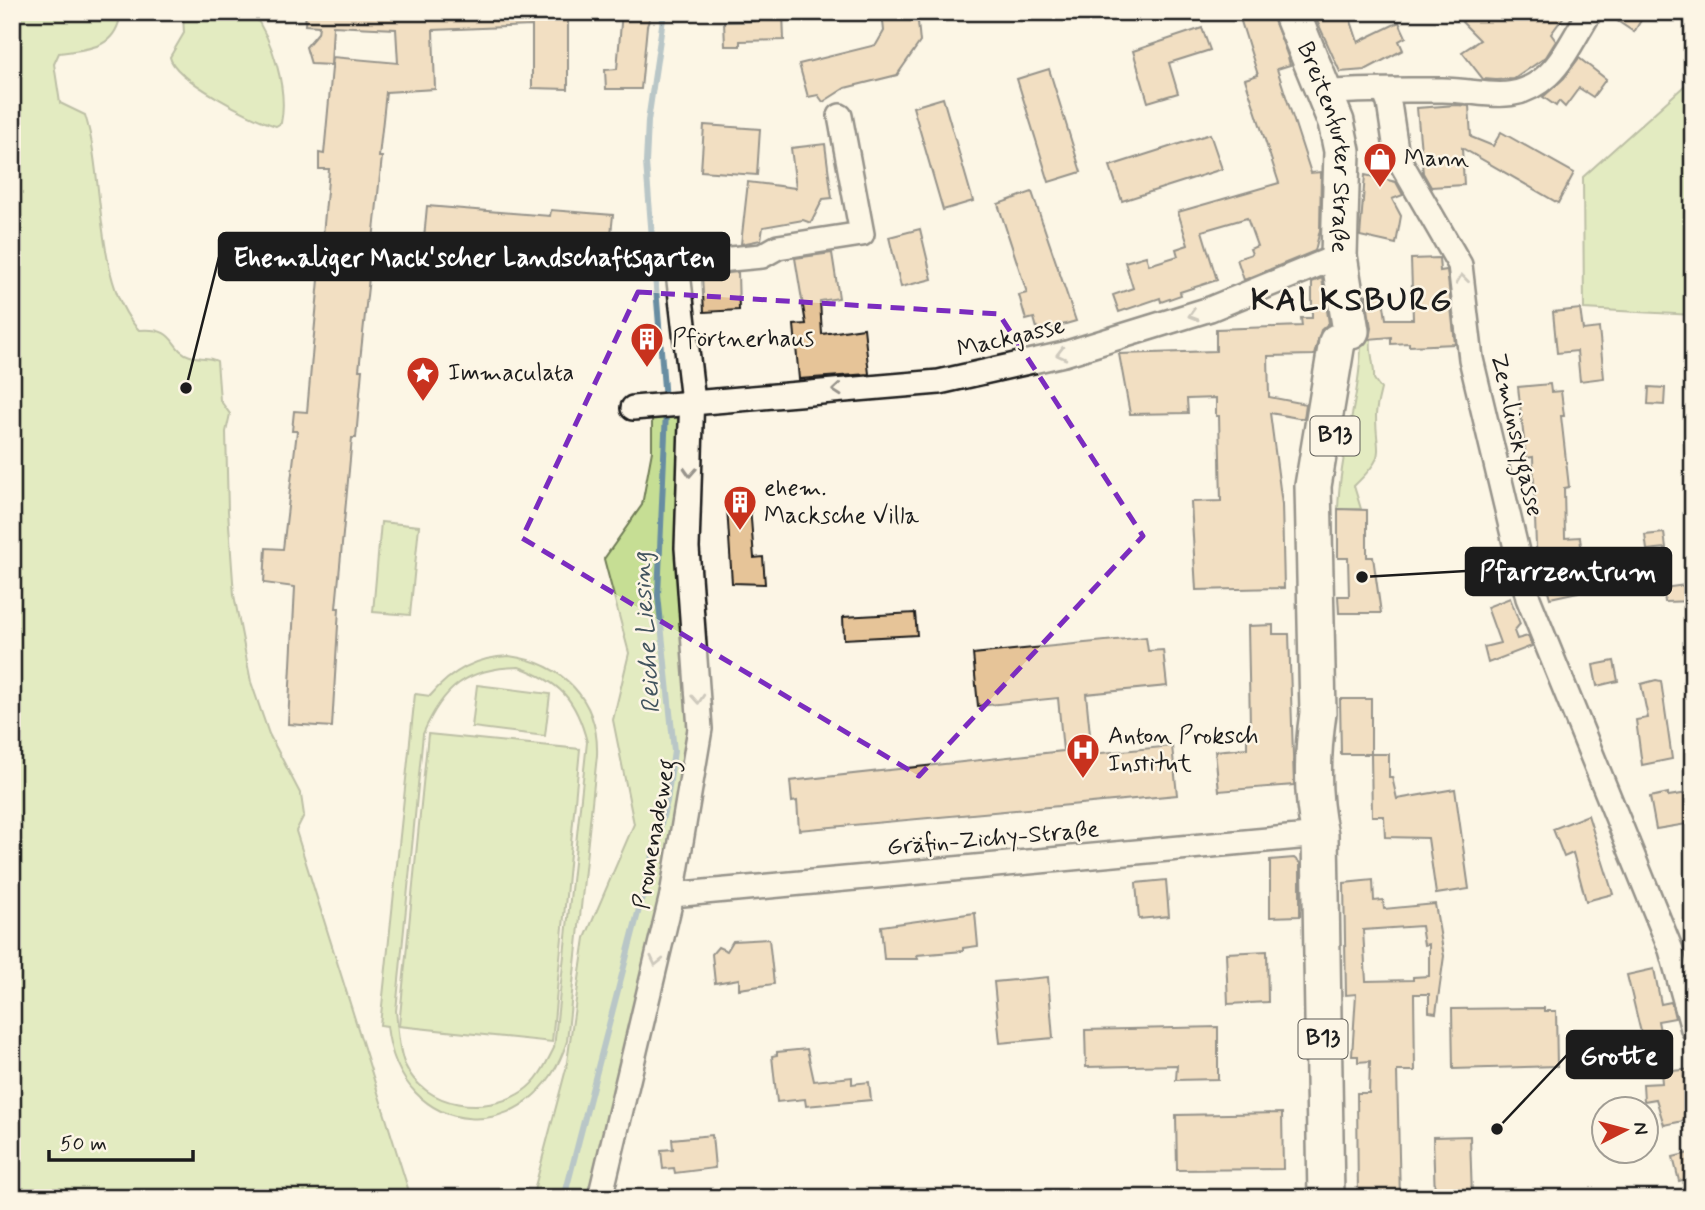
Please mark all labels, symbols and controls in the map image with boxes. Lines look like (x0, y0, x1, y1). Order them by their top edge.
street label: Breitenfurter Straße (1289, 37, 1358, 254)
shop icon: Mann (1361, 140, 1399, 189)
place label: Mann (1404, 144, 1469, 175)
callout: Ehemaliger Mack'scher Landschaftsgarten (219, 233, 729, 280)
text: Ehemaliger Mack'scher Landschaftsgarten (233, 242, 715, 277)
one-way arrow (1454, 273, 1469, 285)
district label: KALKSBURG (1251, 280, 1453, 322)
one-way arrow (1187, 306, 1199, 321)
street label: Mackgasse (954, 311, 1068, 365)
building icon: Pförtnerhaus (628, 320, 666, 369)
place label: Pförtnerhaus (672, 324, 814, 355)
one-way arrow (1055, 346, 1067, 360)
street label: Zemlinskygasse (1479, 350, 1550, 520)
place icon: Immaculata (404, 354, 442, 403)
place label: Immaculata (448, 358, 574, 389)
one-way arrow (831, 382, 842, 397)
road number: B13 (1310, 416, 1360, 456)
one-way arrow (683, 467, 698, 478)
place label: ehem. Macksche Villa (764, 473, 920, 532)
building icon: ehem. Macksche Villa (721, 483, 759, 532)
callout: Pfarrzentrum (1466, 548, 1671, 595)
water label: Reiche Liesing (624, 550, 670, 715)
text: Pfarrzentrum (1479, 556, 1657, 590)
one-way arrow (690, 694, 705, 705)
place label: Anton Proksch Institut (1108, 721, 1259, 780)
hospital icon: Anton Proksch Institut (1064, 731, 1102, 780)
street label: Promenadeweg (627, 756, 686, 912)
street label: Gräfin-Zichy-Straße (886, 814, 1100, 864)
one-way arrow (650, 955, 664, 967)
road number: B13 (1298, 1020, 1348, 1058)
callout: Grotte (1567, 1031, 1672, 1078)
text: Grotte (1580, 1040, 1658, 1074)
north arrow (1590, 1094, 1660, 1164)
scale bar (49, 1119, 192, 1163)
text: N (1627, 1121, 1654, 1136)
text: 50 m (60, 1130, 107, 1158)

